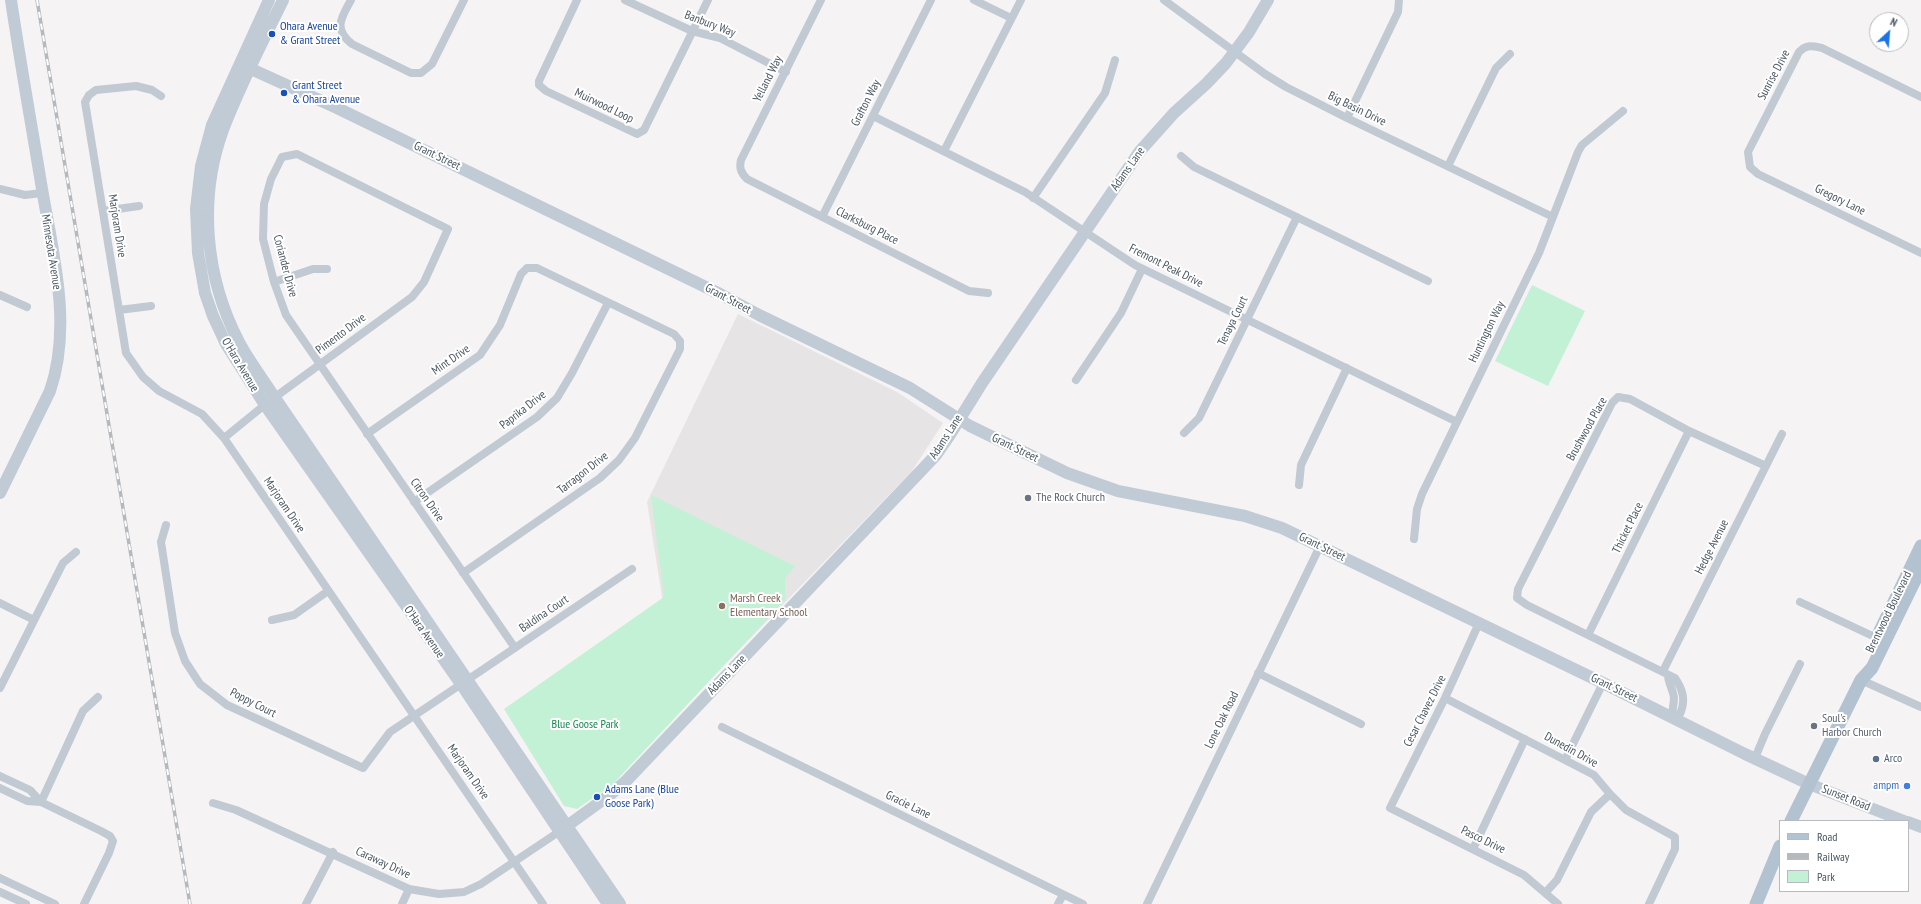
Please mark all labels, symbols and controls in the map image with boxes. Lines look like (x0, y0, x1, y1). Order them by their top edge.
street label: Banbury Way (682, 8, 738, 40)
north arrow (1869, 12, 1909, 52)
text: N (1888, 15, 1900, 30)
place label: Ohara Avenue & Grant Street (280, 20, 340, 48)
marker: Ohara Avenue & Grant Street (267, 29, 277, 39)
street label: Sunrise Drive (1755, 47, 1793, 103)
street label: Yelland Way (750, 53, 786, 105)
street label: Grafton Way (848, 77, 884, 129)
place label: Grant Street & Ohara Avenue (292, 79, 360, 107)
street label: Muirwood Loop (572, 86, 636, 126)
marker: Grant Street & Ohara Avenue (279, 88, 289, 98)
street label: Big Basin Drive (1326, 89, 1388, 129)
street label: Grant Street (411, 139, 463, 173)
street label: Adams Lane (1108, 144, 1148, 194)
street label: Gregory Lane (1812, 182, 1868, 218)
street label: Marjoram Drive (105, 193, 129, 259)
street label: Clarksburg Place (833, 204, 901, 248)
street label: Minnesota Avenue (38, 213, 64, 291)
street label: Coriander Drive (270, 233, 300, 299)
street label: Fremont Peak Drive (1127, 241, 1205, 291)
street label: Grant Street (703, 281, 753, 317)
street label: Tenaya Court (1215, 294, 1251, 348)
street label: Huntington Way (1466, 299, 1508, 365)
street label: Pimento Drive (313, 311, 369, 357)
street label: O'Hara Avenue (218, 335, 262, 395)
street label: Mint Drive (429, 342, 473, 378)
street label: Paprika Drive (497, 387, 549, 433)
street label: Brushwood Place (1564, 395, 1610, 463)
street label: Adams Lane (926, 412, 966, 462)
street label: Grant Street (989, 431, 1041, 465)
street label: Tarragon Drive (555, 449, 611, 497)
street label: Marjoram Drive (260, 475, 308, 535)
street label: Citron Drive (407, 476, 447, 524)
place label: The Rock Church (1036, 491, 1105, 505)
marker: The Rock Church (1023, 493, 1033, 503)
street label: Thicket Place (1609, 500, 1647, 556)
street label: Hedge Avenue (1692, 517, 1732, 577)
street label: Grant Street (1296, 530, 1348, 564)
street label: Brentwood Boulevard (1863, 569, 1915, 655)
street label: Baldina Court (517, 592, 571, 636)
place label: Marsh Creek Elementary School (730, 592, 807, 620)
marker: Marsh Creek Elementary School (717, 601, 727, 611)
street label: O'Hara Avenue (401, 603, 447, 661)
street label: Adams Lane (704, 652, 750, 698)
street label: Grant Street (1588, 671, 1640, 705)
street label: Cesar Chavez Drive (1401, 673, 1449, 749)
street label: Poppy Court (227, 685, 279, 721)
street label: Lone Oak Road (1202, 689, 1242, 751)
place label: Soul's Harbor Church (1822, 712, 1882, 740)
park label: Blue Goose Park (552, 718, 618, 732)
marker: Soul's Harbor Church (1809, 721, 1819, 731)
street label: Dunedin Drive (1542, 729, 1600, 771)
street label: Marjoram Drive (444, 742, 492, 802)
place label: Arco (1884, 752, 1902, 766)
marker: Arco (1871, 754, 1881, 764)
place label: ampm (1873, 779, 1899, 793)
marker: ampm (1902, 781, 1912, 791)
street label: Sunset Road (1820, 782, 1872, 814)
place label: Adams Lane (Blue Goose Park) (605, 783, 679, 811)
street label: Gracie Lane (883, 788, 933, 822)
marker: Adams Lane (Blue Goose Park) (592, 792, 602, 802)
legend (1779, 820, 1909, 892)
street label: Pasco Drive (1458, 823, 1508, 857)
text: Road (1817, 829, 1837, 844)
street label: Caraway Drive (353, 844, 413, 882)
text: Railway (1817, 849, 1849, 864)
text: Park (1817, 869, 1835, 884)

